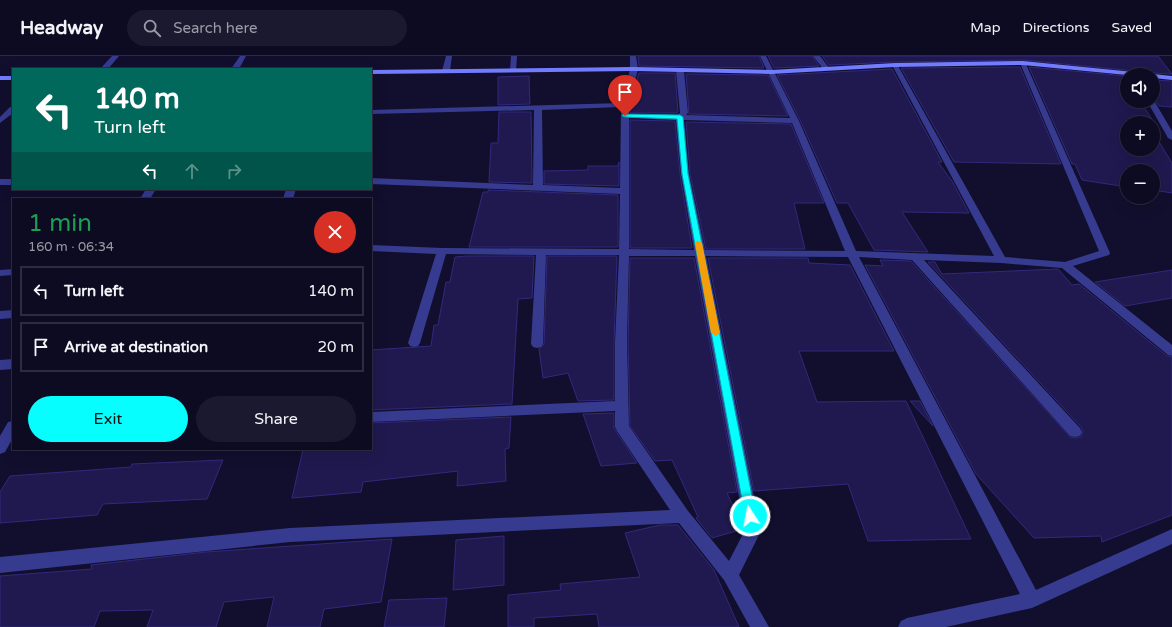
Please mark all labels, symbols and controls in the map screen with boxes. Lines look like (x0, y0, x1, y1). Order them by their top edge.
search box (127, 10, 407, 46)
text: Headway (20, 17, 103, 39)
icon: search (141, 17, 163, 39)
text: Search here (173, 19, 258, 37)
text: Map (970, 19, 1001, 36)
text: Directions (1023, 19, 1090, 36)
text: Saved (1112, 19, 1152, 36)
map controls (1120, 68, 1160, 204)
button: sound (1120, 68, 1160, 108)
pin (608, 75, 642, 116)
icon: arrive (614, 81, 636, 103)
text: 140 m (94, 82, 180, 116)
icon: left (28, 84, 80, 136)
text: Turn left (94, 116, 166, 138)
button: + (1120, 116, 1160, 156)
icon: left (139, 160, 161, 182)
icon: ahead (181, 160, 203, 182)
icon: right (223, 160, 245, 182)
button: − (1120, 164, 1160, 204)
text: 1 min (28, 209, 92, 238)
button: close (314, 211, 356, 253)
text: 160 m · 06:34 (28, 239, 114, 255)
icon: left (30, 280, 52, 302)
text: Turn left (64, 282, 124, 300)
text: 140 m (308, 282, 354, 300)
icon: arrive (30, 336, 52, 358)
text: Arrive at destination (64, 338, 208, 356)
text: 20 m (317, 338, 354, 356)
button: Exit (28, 396, 188, 442)
button: Share (196, 396, 356, 442)
position arrow (729, 495, 771, 537)

